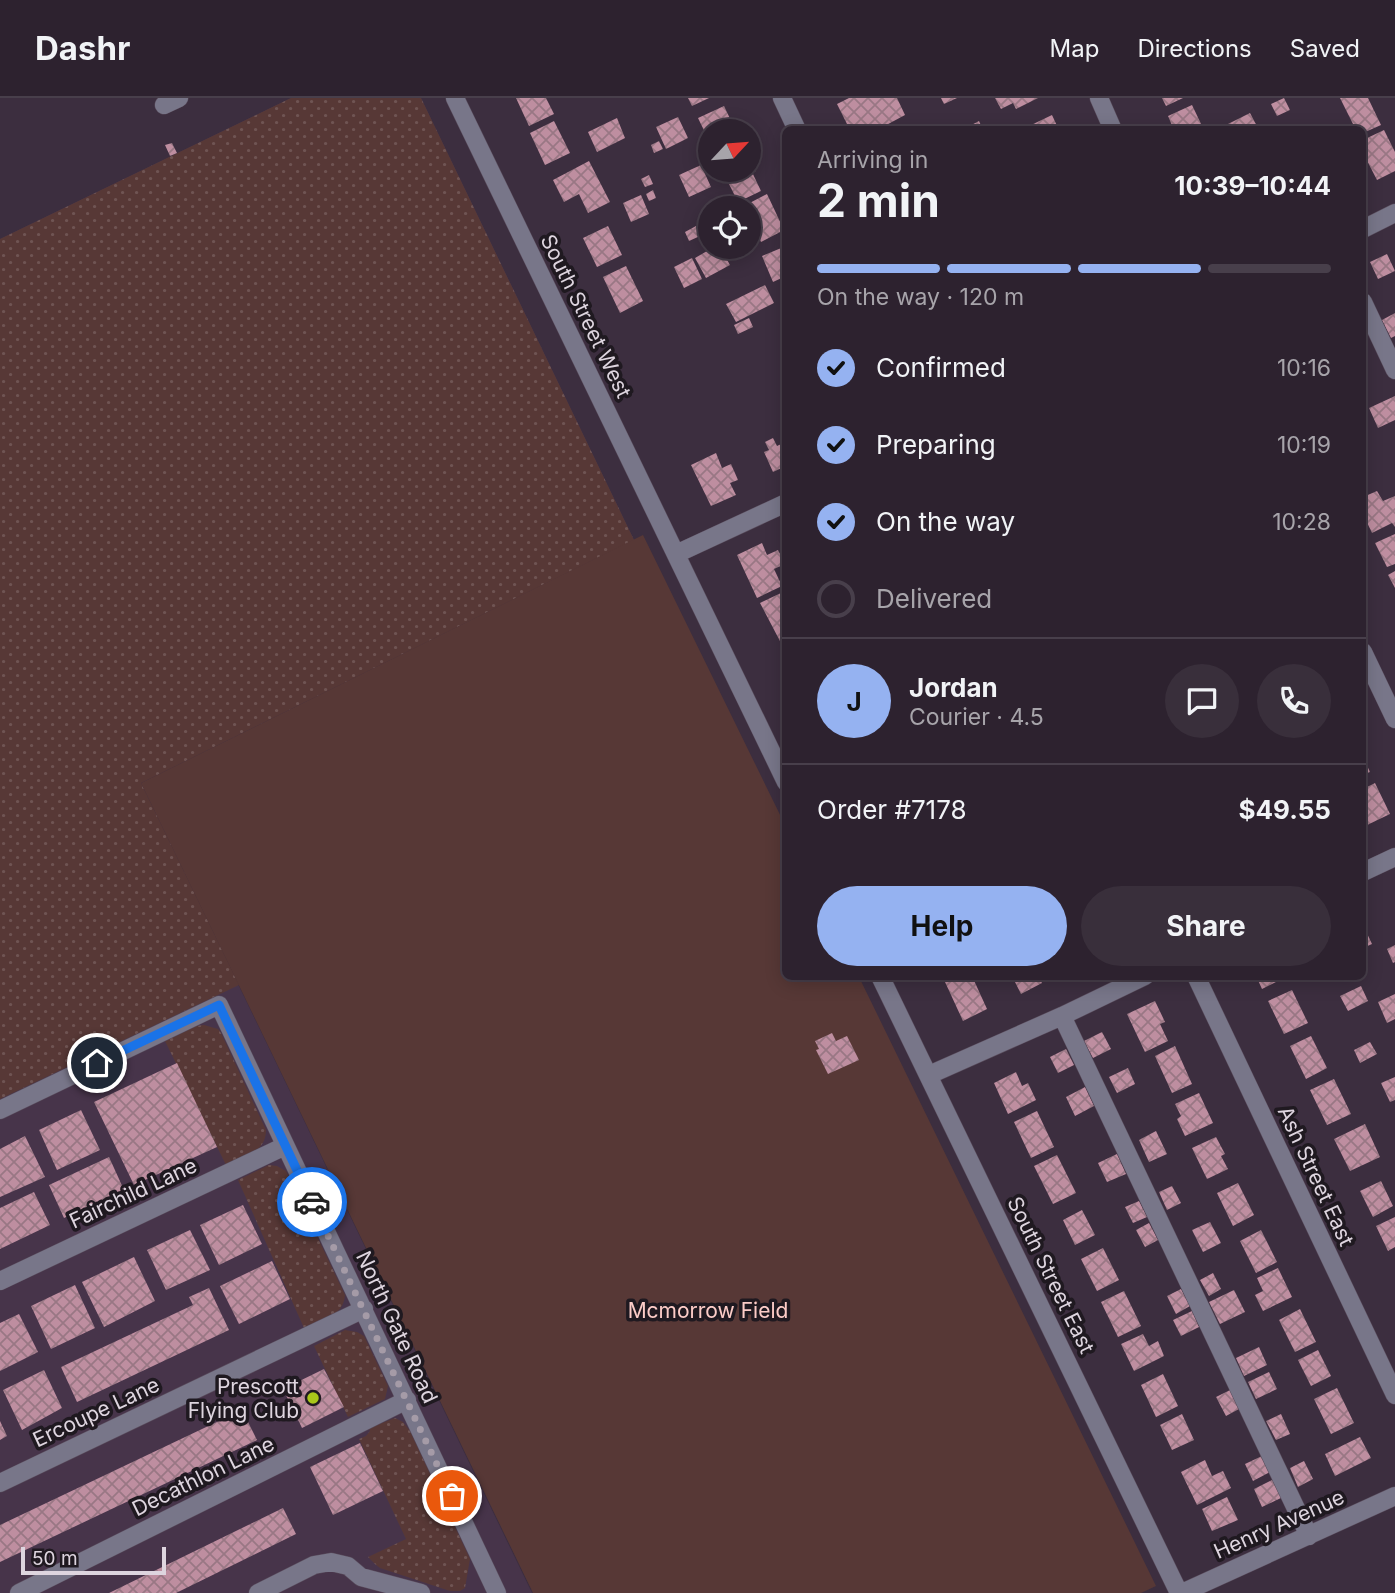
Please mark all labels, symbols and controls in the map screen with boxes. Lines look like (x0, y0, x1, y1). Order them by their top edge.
text: Dashr (35, 28, 130, 68)
text: Map (1050, 34, 1099, 63)
text: Directions (1137, 34, 1252, 63)
text: Saved (1290, 34, 1360, 63)
north arrow (698, 119, 761, 182)
map controls (698, 119, 761, 259)
text: Arriving in (817, 146, 928, 174)
text: 10:39–10:44 (1174, 170, 1331, 201)
text: 2 min (817, 172, 940, 228)
button: locate (698, 196, 761, 259)
street label: South Street West (536, 230, 636, 402)
text: On the way · 120 m (817, 283, 1024, 311)
icon: check (817, 349, 855, 387)
text: Confirmed (876, 352, 1006, 383)
text: 10:16 (1277, 354, 1331, 382)
icon: check (817, 426, 855, 464)
text: Preparing (876, 429, 996, 460)
text: 10:19 (1277, 431, 1331, 459)
icon: check (817, 503, 855, 541)
text: On the way (876, 506, 1015, 537)
text: 10:28 (1272, 508, 1331, 536)
text: Delivered (876, 583, 992, 614)
button: chat (1165, 664, 1239, 738)
button: phone (1257, 664, 1331, 738)
text: Jordan (909, 672, 998, 703)
text: J (846, 686, 862, 717)
text: Courier · 4.5 (909, 703, 1044, 731)
text: Order #7178 (817, 794, 967, 825)
text: $49.55 (1239, 794, 1331, 825)
button: Help (817, 886, 1067, 966)
button: Share (1081, 886, 1331, 966)
pin (67, 1033, 127, 1093)
icon: home (78, 1044, 116, 1082)
street label: Ash Street East (1273, 1102, 1359, 1250)
street label: Fairchild Lane (65, 1153, 201, 1233)
courier (277, 1167, 347, 1237)
icon: car (293, 1183, 331, 1221)
street label: South Street East (1002, 1193, 1100, 1358)
street label: North Gate Road (351, 1247, 443, 1407)
park label: Mcmorrow Field (628, 1298, 788, 1323)
street label: Ercoupe Lane (29, 1372, 163, 1452)
place label: Prescott Flying Club (188, 1374, 299, 1423)
marker: Prescott Flying Club (305, 1390, 321, 1406)
street label: Decathlon Lane (128, 1431, 278, 1521)
pin (422, 1466, 482, 1526)
icon: bag (433, 1477, 471, 1515)
street label: Henry Avenue (1210, 1484, 1348, 1564)
scale bar (21, 1544, 166, 1576)
text: 50 m (32, 1547, 78, 1570)

